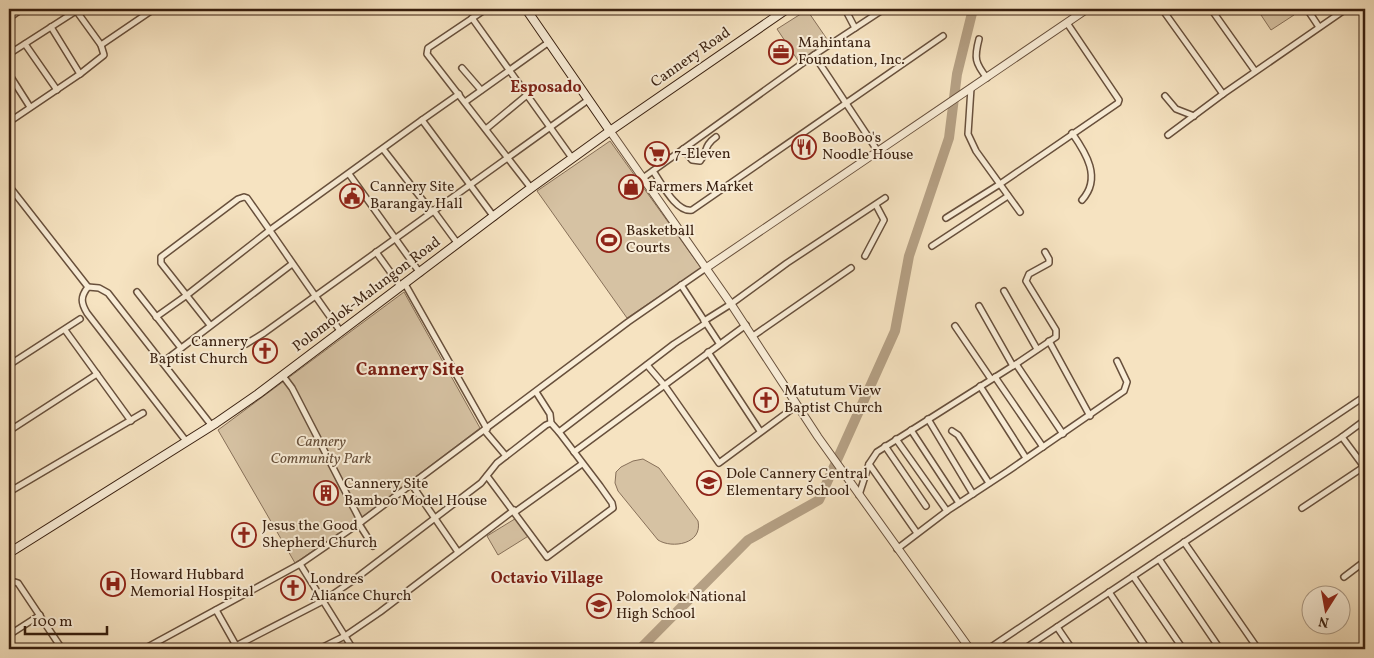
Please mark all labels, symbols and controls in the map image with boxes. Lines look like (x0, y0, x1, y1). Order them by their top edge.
street label: Cannery Road (647, 23, 735, 93)
place label: Mahintana Foundation, Inc. (798, 33, 905, 71)
office icon: Mahintana Foundation, Inc. (768, 39, 794, 65)
district label: Esposado (510, 77, 582, 99)
place label: BooBoo's Noodle House (822, 128, 913, 166)
restaurant icon: BooBoo's Noodle House (791, 134, 817, 160)
supermarket icon: 7-Eleven (644, 141, 670, 167)
place label: 7-Eleven (674, 144, 731, 165)
shop icon: Farmers Market (618, 174, 644, 200)
place label: Cannery Site Barangay Hall (370, 177, 463, 215)
place label: Farmers Market (648, 177, 754, 198)
public building icon: Cannery Site Barangay Hall (339, 183, 365, 209)
place label: Basketball Courts (626, 221, 694, 259)
sports icon: Basketball Courts (596, 227, 622, 253)
street label: Polomolok-Malungon Road (289, 232, 445, 358)
place label: Cannery Baptist Church (149, 332, 248, 370)
church icon: Cannery Baptist Church (252, 338, 278, 364)
district label: Cannery Site (356, 358, 464, 383)
place label: Matutum View Baptist Church (784, 381, 883, 419)
church icon: Matutum View Baptist Church (753, 387, 779, 413)
park label: Cannery Community Park (270, 432, 372, 470)
place label: Dole Cannery Central Elementary School (726, 464, 868, 502)
school or university icon: Dole Cannery Central Elementary School (696, 470, 722, 496)
place label: Cannery Site Bamboo Model House (344, 474, 487, 512)
building icon: Cannery Site Bamboo Model House (313, 480, 339, 506)
place label: Jesus the Good Shepherd Church (262, 516, 377, 554)
church icon: Jesus the Good Shepherd Church (231, 522, 257, 548)
place label: Howard Hubbard Memorial Hospital (130, 565, 254, 603)
district label: Octavio Village (491, 568, 603, 590)
place label: Londres Aliance Church (310, 569, 412, 607)
hospital icon: Howard Hubbard Memorial Hospital (100, 571, 126, 597)
church icon: Londres Aliance Church (280, 575, 306, 601)
north arrow (1302, 586, 1352, 636)
place label: Polomolok National High School (616, 587, 746, 625)
school or university icon: Polomolok National High School (586, 593, 612, 619)
scale bar (25, 603, 108, 635)
text: N (1317, 611, 1331, 632)
text: 100 m (32, 612, 72, 633)

